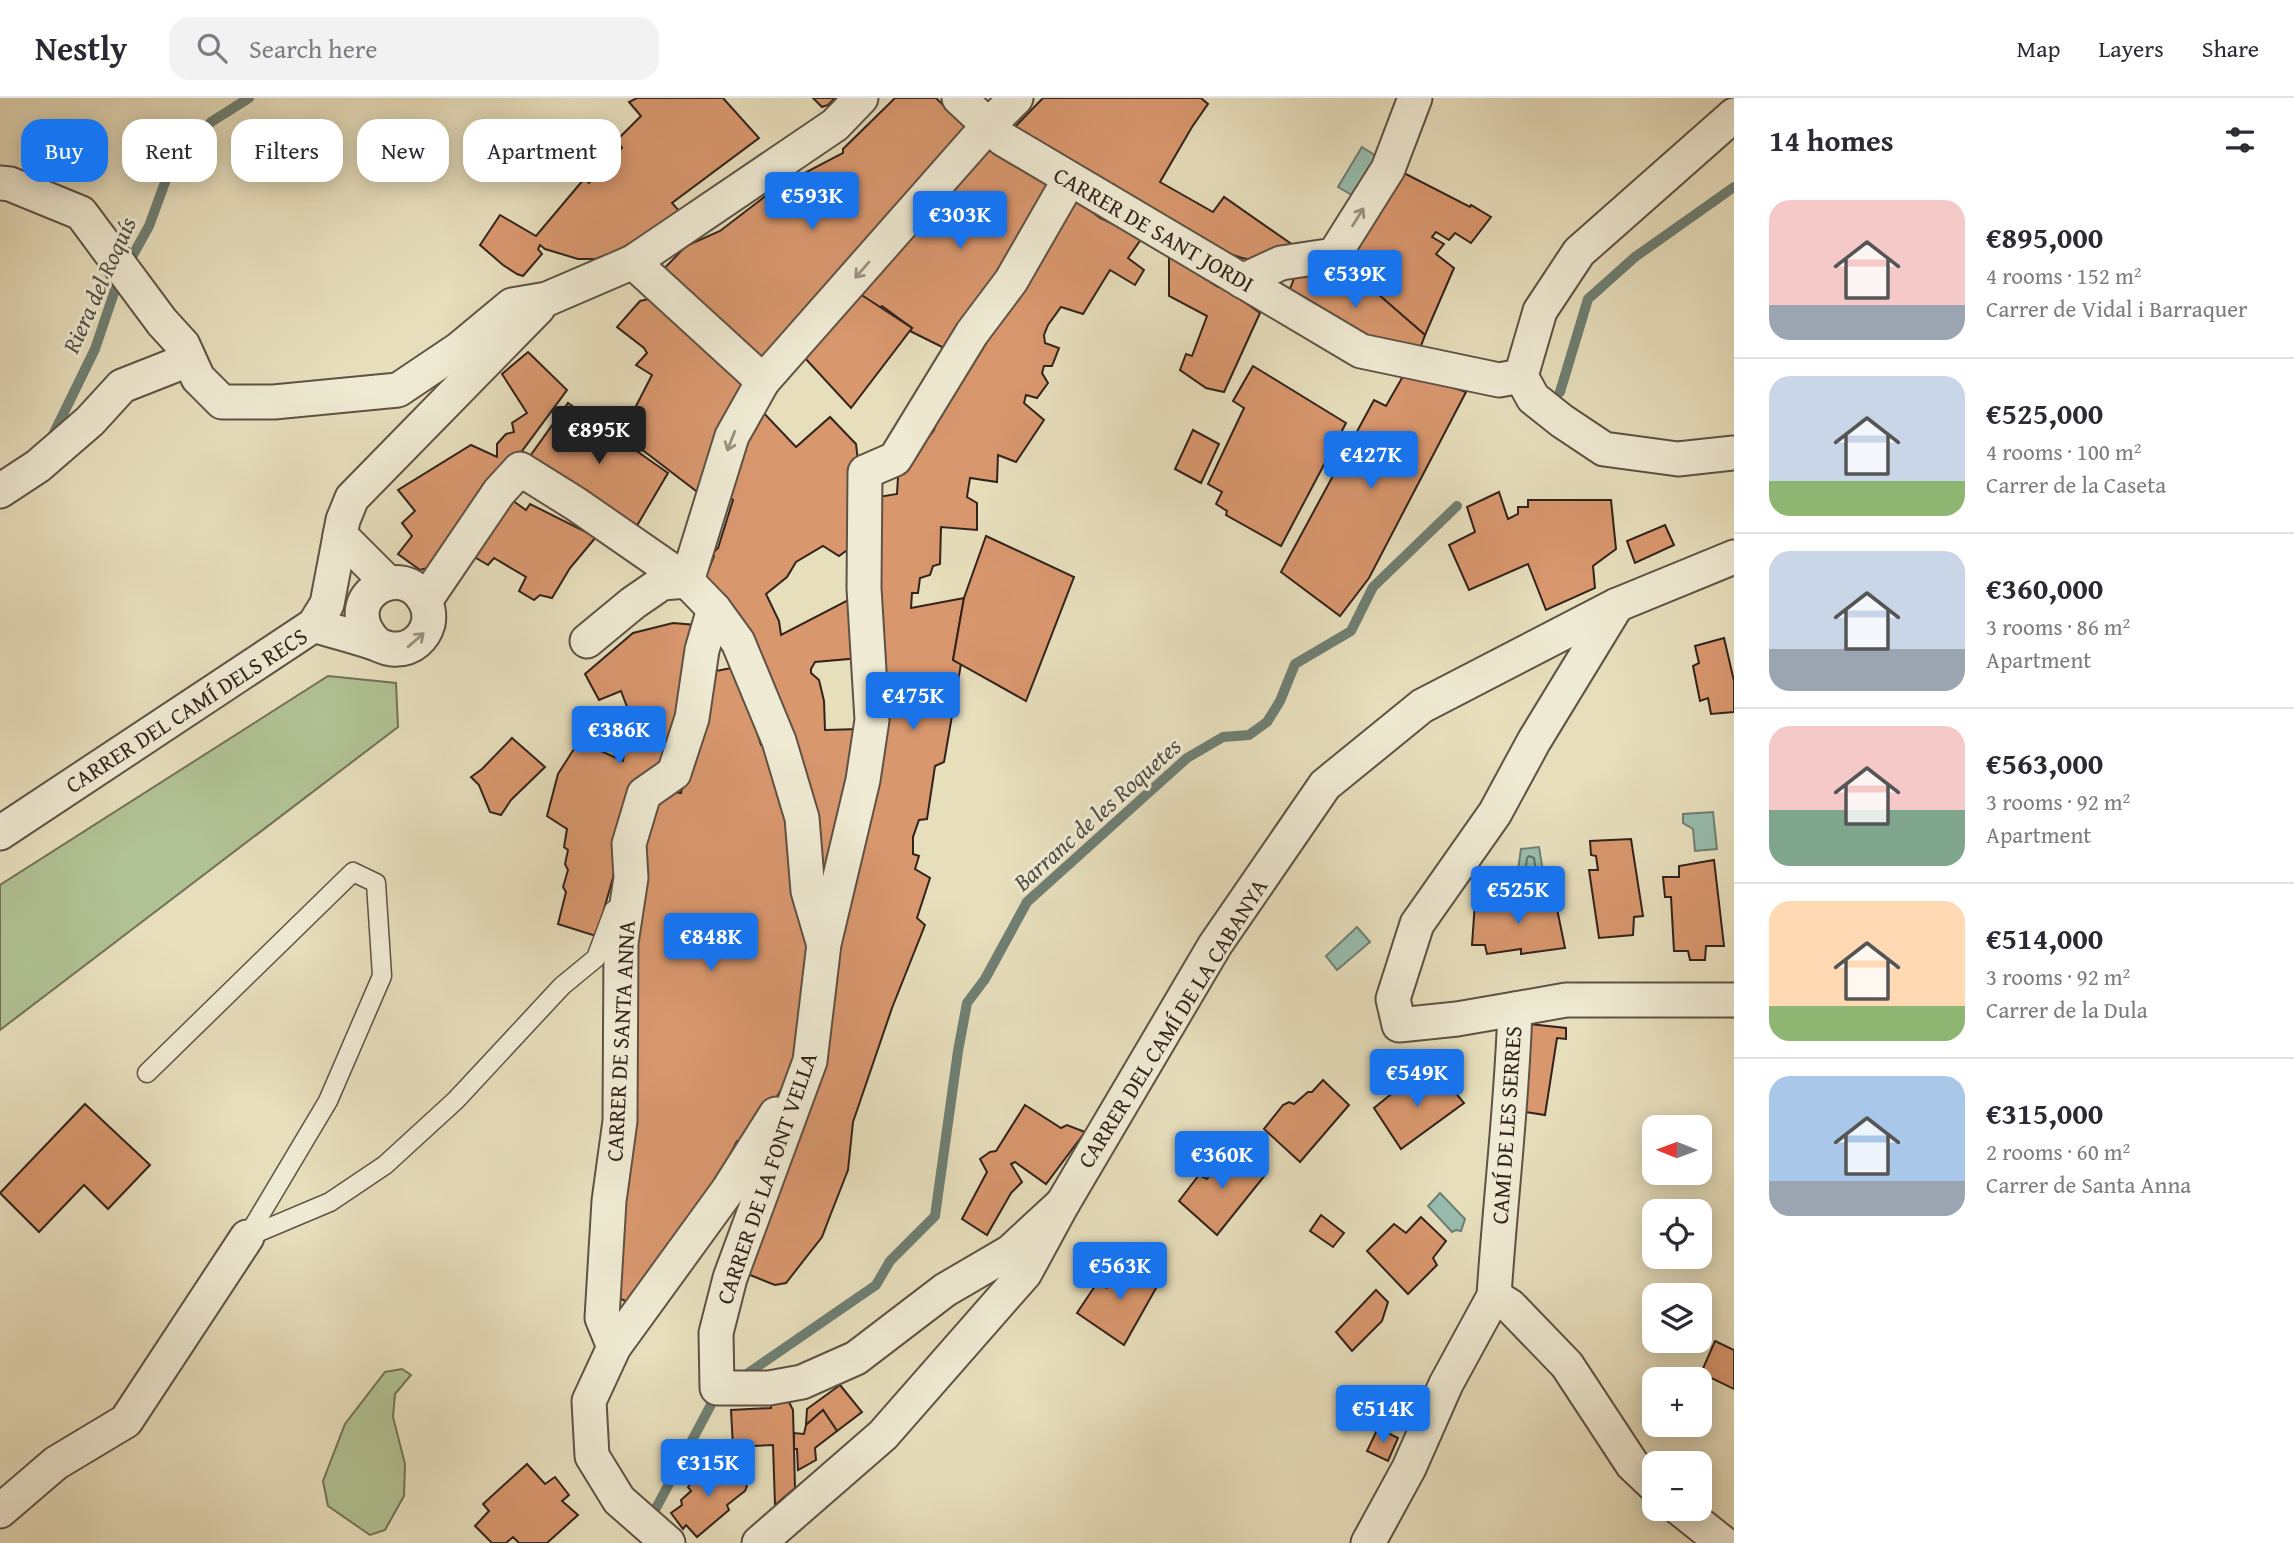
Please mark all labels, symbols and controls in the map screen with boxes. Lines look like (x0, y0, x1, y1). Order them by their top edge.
search box (169, 17, 659, 80)
text: Nestly (35, 24, 127, 72)
icon: search (193, 29, 231, 67)
text: Search here (249, 29, 377, 68)
text: Map (2017, 31, 2060, 66)
text: Layers (2098, 31, 2164, 66)
text: Share (2202, 31, 2259, 66)
text: 14 homes (1769, 118, 1894, 162)
chip: Buy (21, 119, 108, 182)
chip: Rent (122, 119, 217, 182)
chip: Filters (231, 119, 343, 182)
chip: New (357, 119, 449, 182)
chip: Apartment (463, 119, 621, 182)
icon: filters (2221, 121, 2259, 159)
street label: CARRER DE SANT JORDI (1048, 158, 1260, 300)
pin: €593K (763, 172, 861, 232)
text: €593K (781, 178, 843, 211)
pin: €303K (911, 192, 1009, 251)
text: €303K (929, 197, 991, 230)
one-way arrow (1351, 208, 1366, 227)
water label: Riera del Roquís (53, 211, 145, 360)
text: €895,000 (1986, 215, 2103, 259)
icon: home (1825, 228, 1909, 312)
pin: €539K (1306, 250, 1404, 310)
text: €539K (1324, 256, 1386, 289)
text: 4 rooms · 152 m² (1986, 259, 2141, 292)
one-way arrow (854, 260, 870, 278)
text: Carrer de Vidal i Barraquer (1986, 292, 2248, 325)
text: €525,000 (1986, 391, 2103, 435)
icon: home (1825, 404, 1909, 488)
pin: €895K (550, 406, 648, 466)
text: €895K (568, 412, 630, 445)
one-way arrow (724, 429, 736, 451)
pin: €427K (1322, 432, 1420, 491)
text: 4 rooms · 100 m² (1986, 435, 2141, 468)
text: €427K (1340, 437, 1402, 470)
text: Carrer de la Caseta (1986, 468, 2166, 501)
text: €360,000 (1986, 566, 2103, 610)
icon: home (1825, 579, 1909, 663)
text: 3 rooms · 86 m² (1986, 610, 2130, 643)
street label: CARRER DEL CAMÍ DELS RECS (59, 619, 313, 801)
one-way arrow (407, 632, 425, 648)
text: Apartment (1986, 643, 2091, 676)
pin: €475K (864, 672, 962, 732)
text: €475K (882, 678, 944, 711)
pin: €386K (570, 706, 668, 766)
text: €386K (588, 712, 650, 745)
water label: Barranc de les Roquetes (1005, 729, 1189, 900)
text: €563,000 (1986, 741, 2103, 785)
icon: home (1825, 754, 1909, 838)
text: 3 rooms · 92 m² (1986, 785, 2130, 818)
text: Apartment (1986, 818, 2091, 851)
pin: €525K (1469, 866, 1567, 926)
street label: CARRER DEL CAMÍ DE LA CABANYA (1069, 872, 1275, 1174)
text: €525K (1487, 872, 1549, 905)
pin: €848K (662, 914, 760, 973)
text: €514,000 (1986, 916, 2103, 960)
street label: CARRER DE SANTA ANNA (597, 919, 643, 1163)
text: €848K (680, 919, 742, 952)
icon: home (1825, 929, 1909, 1013)
text: 3 rooms · 92 m² (1986, 960, 2130, 993)
text: Carrer de la Dula (1986, 993, 2148, 1026)
street label: CAMÍ DE LES SERRES (1483, 1025, 1529, 1225)
street label: CARRER DE LA FONT VELLA (707, 1048, 825, 1308)
pin: €549K (1368, 1049, 1466, 1109)
text: €549K (1386, 1055, 1448, 1088)
text: €315,000 (1986, 1091, 2103, 1135)
icon: home (1825, 1104, 1909, 1188)
north arrow (1642, 1115, 1712, 1185)
map controls (1642, 1115, 1712, 1521)
pin: €360K (1173, 1132, 1271, 1191)
text: 2 rooms · 60 m² (1986, 1135, 2130, 1168)
text: €360K (1191, 1137, 1253, 1170)
text: Carrer de Santa Anna (1986, 1168, 2191, 1201)
button: locate (1642, 1199, 1712, 1269)
pin: €563K (1071, 1242, 1169, 1302)
text: €563K (1089, 1248, 1151, 1281)
button: layers (1642, 1283, 1712, 1353)
button: + (1642, 1367, 1712, 1437)
pin: €514K (1334, 1386, 1432, 1445)
text: €514K (1352, 1391, 1414, 1424)
pin: €315K (659, 1440, 757, 1499)
text: €315K (677, 1445, 739, 1478)
button: − (1642, 1451, 1712, 1521)

